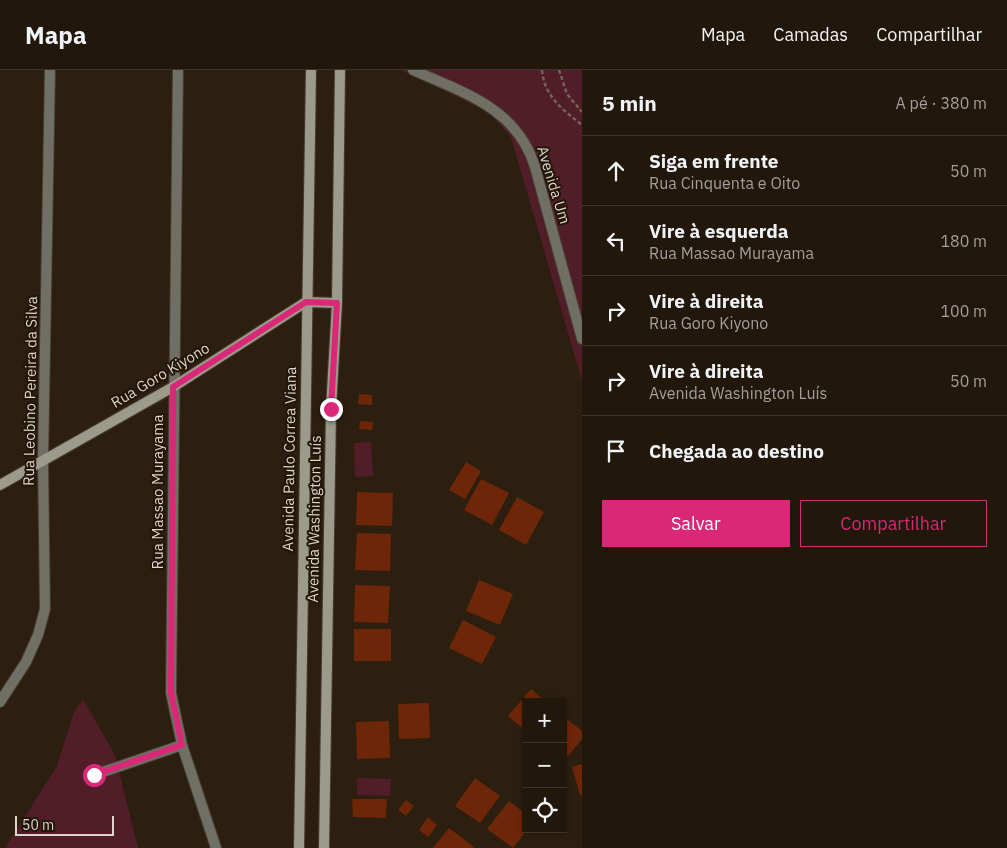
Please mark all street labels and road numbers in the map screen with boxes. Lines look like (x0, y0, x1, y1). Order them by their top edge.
street label: Avenida Um (533, 144, 575, 226)
street label: Rua Leobino Pereira da Silva (19, 296, 41, 486)
street label: Rua Goro Kiyono (107, 338, 213, 412)
street label: Avenida Paulo Correa Viana (278, 367, 300, 551)
street label: Rua Massao Murayama (148, 415, 167, 569)
street label: Avenida Washington Luís (303, 435, 325, 603)

